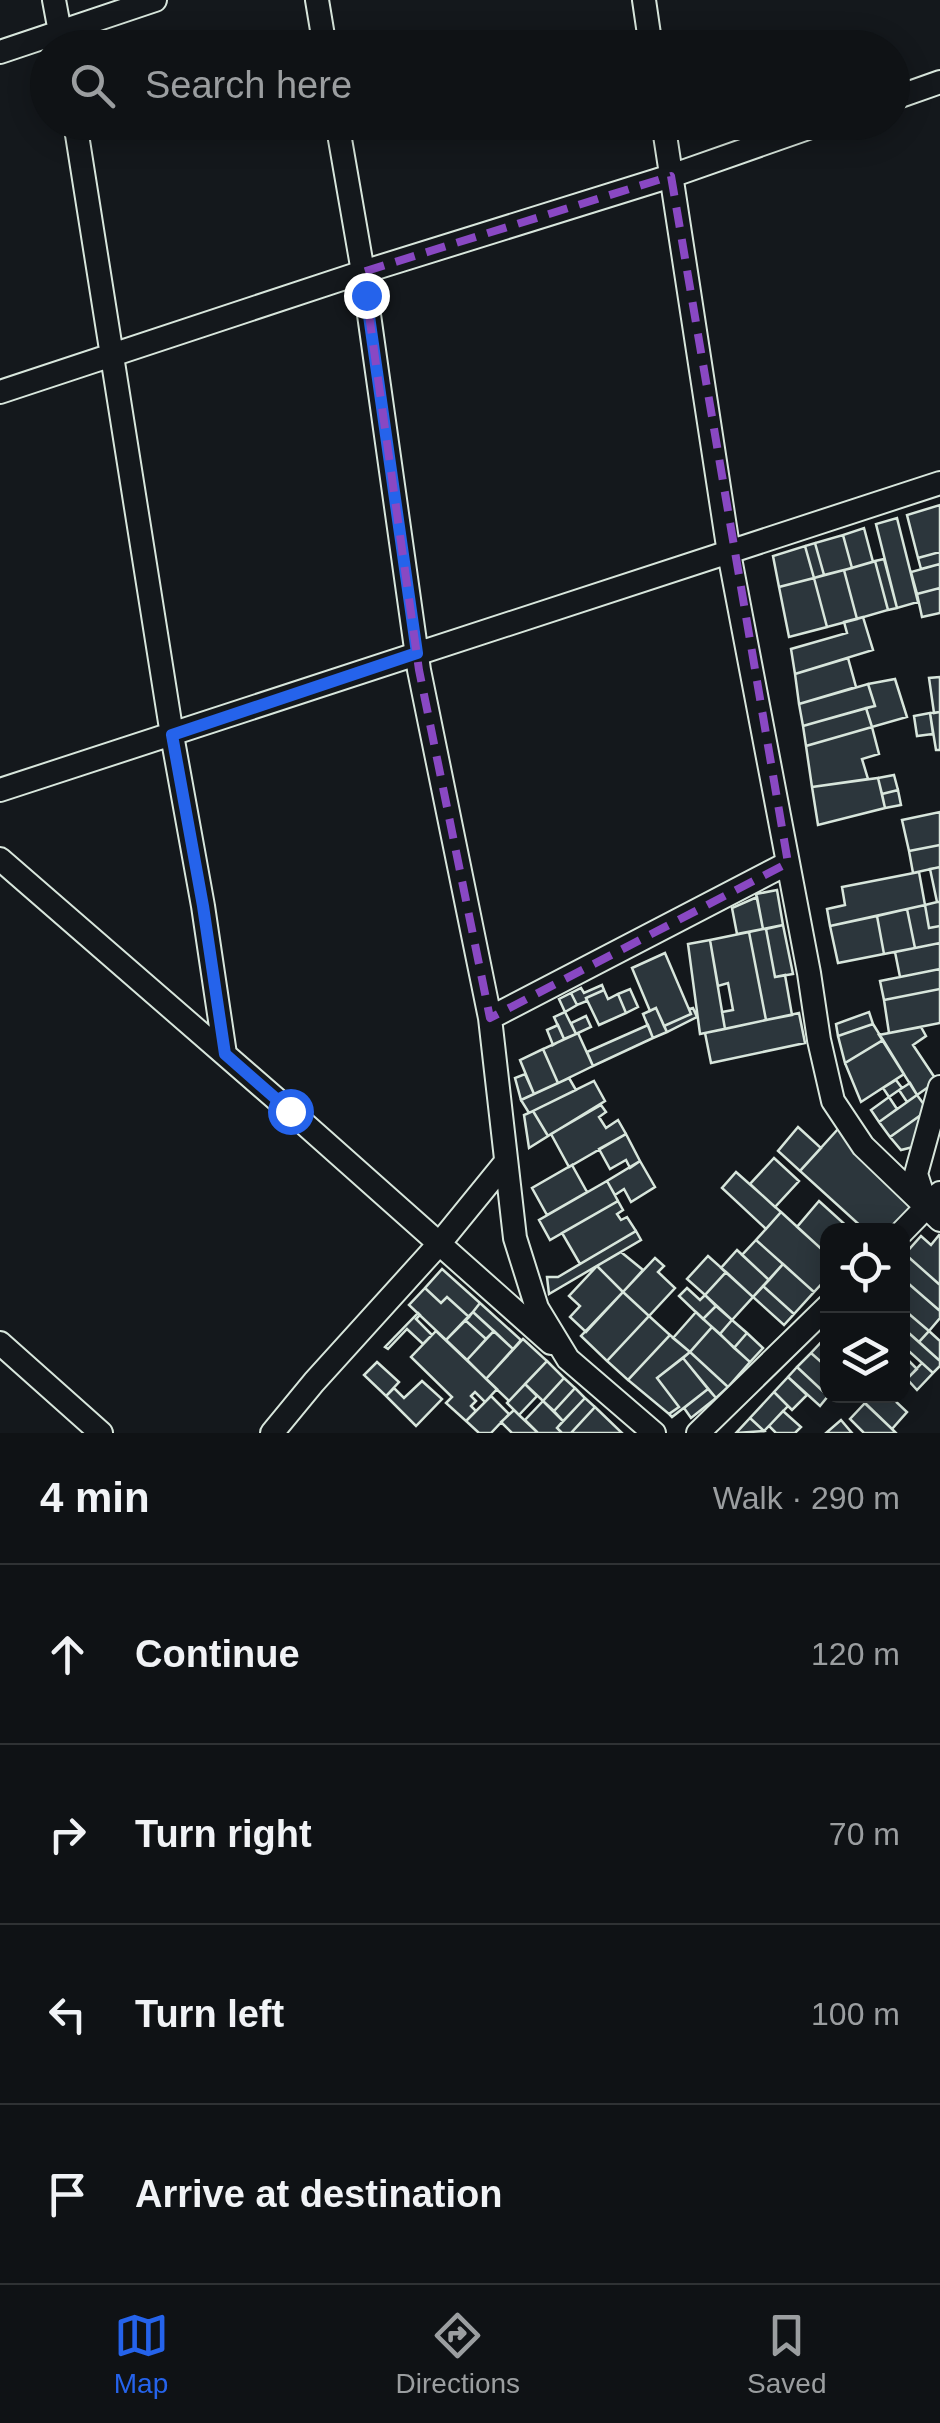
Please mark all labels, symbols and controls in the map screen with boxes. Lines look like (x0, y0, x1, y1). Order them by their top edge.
search box (30, 30, 910, 140)
icon: search (65, 58, 120, 113)
text: Search here (145, 64, 352, 106)
route end (344, 273, 390, 319)
route start (268, 1089, 314, 1135)
map controls (820, 1223, 910, 1403)
button: locate (820, 1223, 910, 1313)
button: layers (820, 1313, 910, 1403)
text: 4 min (40, 1474, 150, 1521)
text: Walk · 290 m (713, 1480, 900, 1516)
icon: ahead (40, 1627, 95, 1682)
text: Continue (135, 1633, 300, 1675)
text: 120 m (811, 1636, 900, 1672)
icon: right (40, 1807, 95, 1862)
text: Turn right (135, 1813, 312, 1855)
text: 70 m (829, 1816, 900, 1852)
icon: left (40, 1987, 95, 2042)
text: Turn left (135, 1993, 284, 2035)
text: 100 m (811, 1996, 900, 2032)
icon: arrive (40, 2167, 95, 2222)
text: Arrive at destination (135, 2173, 502, 2215)
tab: Map (114, 2308, 169, 2400)
tab: Directions (396, 2308, 520, 2400)
tab: Saved (747, 2308, 826, 2400)

